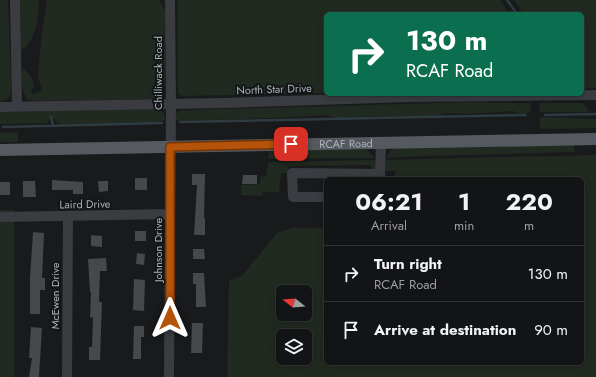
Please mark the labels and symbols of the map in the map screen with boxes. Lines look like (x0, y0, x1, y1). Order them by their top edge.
street label: Chilliwack Road (150, 36, 166, 110)
street label: North Star Drive (236, 80, 312, 98)
pin (274, 127, 308, 161)
street label: RCAF Road (319, 135, 373, 152)
street label: Laird Drive (59, 196, 111, 212)
street label: Johnson Drive (150, 218, 166, 284)
street label: McEwen Drive (47, 262, 63, 329)
north arrow (276, 285, 312, 321)
position arrow (149, 297, 191, 339)

